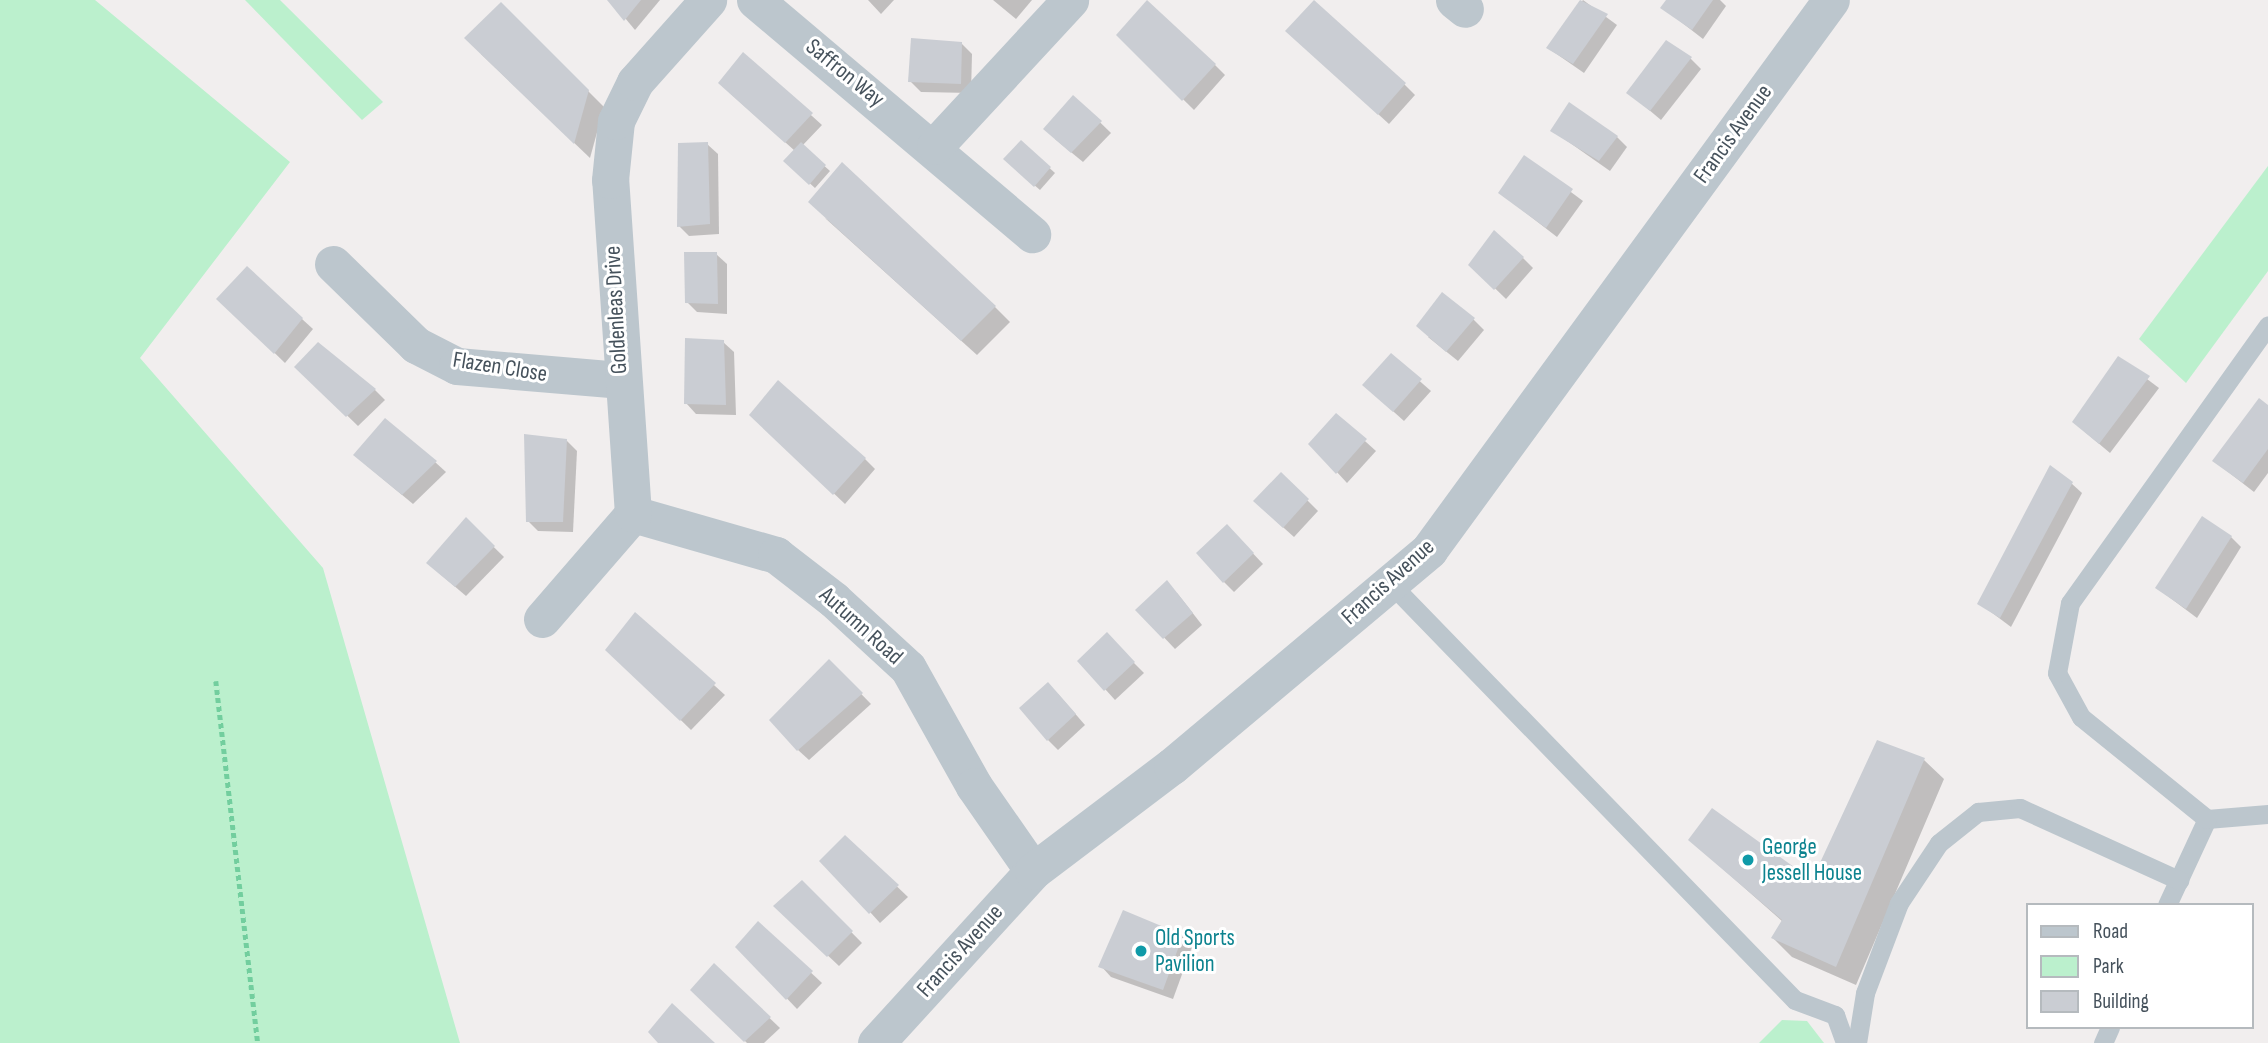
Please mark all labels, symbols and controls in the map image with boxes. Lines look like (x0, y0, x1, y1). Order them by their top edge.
street label: Saffron Way (800, 33, 890, 113)
street label: Francis Avenue (1688, 79, 1778, 189)
street label: Goldenleas Drive (599, 245, 633, 375)
street label: Flazen Close (451, 346, 549, 388)
street label: Francis Avenue (1336, 533, 1440, 631)
street label: Autumn Road (814, 581, 908, 671)
place label: George Jessell House (1762, 833, 1862, 887)
marker: George Jessell House (1740, 852, 1756, 868)
street label: Francis Avenue (911, 899, 1009, 1003)
legend (2026, 903, 2254, 1029)
text: Road (2093, 919, 2128, 944)
place label: Old Sports Pavilion (1155, 924, 1235, 978)
marker: Old Sports Pavilion (1133, 943, 1149, 959)
text: Park (2093, 954, 2124, 979)
text: Building (2093, 989, 2149, 1014)

